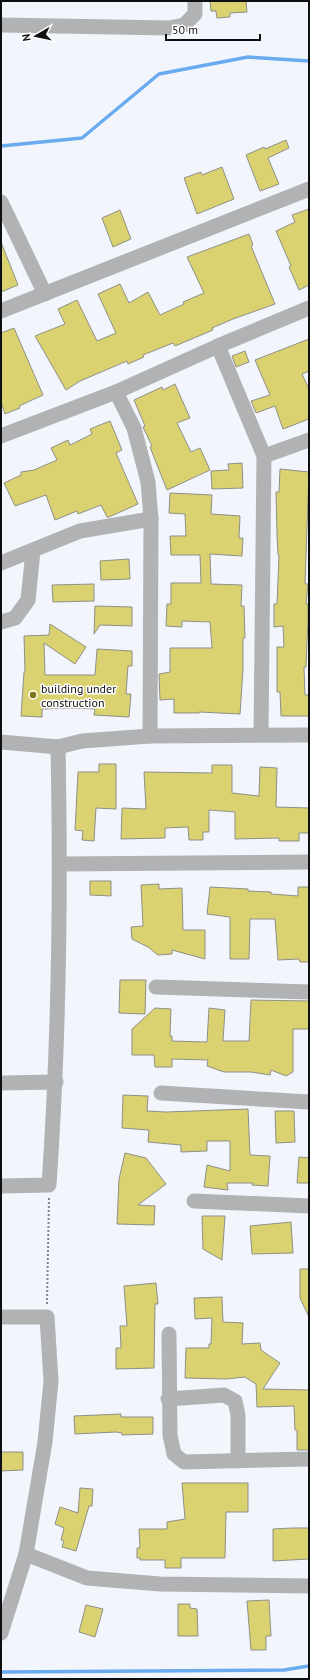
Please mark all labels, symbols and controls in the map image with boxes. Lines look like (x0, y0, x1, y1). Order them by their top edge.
north arrow (16, 16, 56, 56)
scale bar (166, 16, 260, 42)
text: 50 m (172, 22, 198, 37)
text: N (19, 33, 34, 42)
place label: building under construction (41, 681, 116, 710)
marker: building under construction (28, 690, 38, 700)

